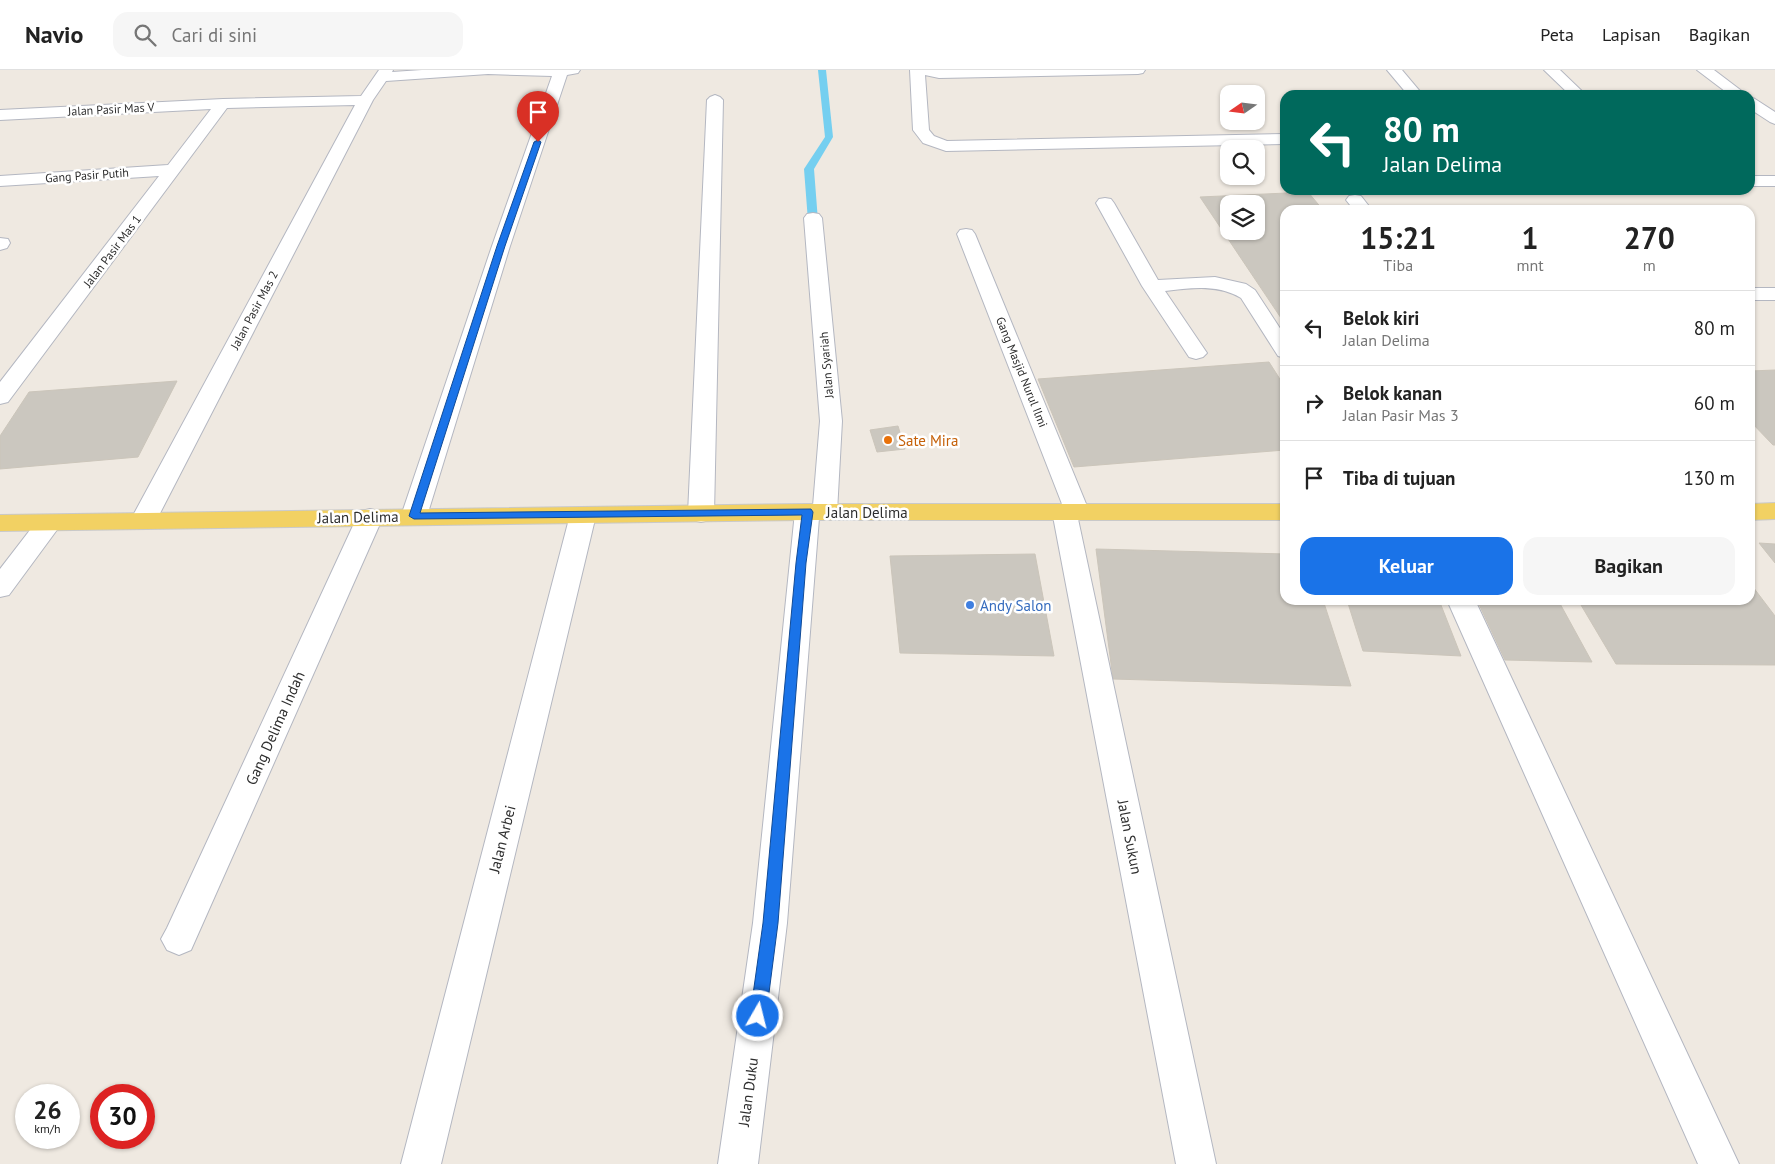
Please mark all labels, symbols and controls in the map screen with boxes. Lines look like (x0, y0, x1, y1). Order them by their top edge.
search box (113, 12, 463, 57)
text: Navio (25, 19, 83, 50)
icon: search (131, 21, 159, 49)
text: Cari di sini (171, 23, 257, 47)
text: Peta (1540, 23, 1574, 46)
text: Lapisan (1602, 23, 1661, 46)
text: Bagikan (1689, 23, 1750, 46)
north arrow (1220, 85, 1265, 130)
map controls (1220, 85, 1265, 240)
pin (517, 91, 559, 142)
icon: arrive (524, 98, 552, 126)
street label: Jalan Pasir Mas V (66, 99, 155, 119)
text: 80 m (1383, 106, 1460, 152)
icon: left (1300, 110, 1365, 175)
button: search (1220, 140, 1265, 185)
text: Jalan Delima (1383, 150, 1502, 178)
street label: Gang Pasir Putih (45, 165, 129, 185)
button: layers (1220, 195, 1265, 240)
street label: Jalan Pasir Mas 1 (79, 212, 144, 291)
text: 15:21 (1360, 218, 1436, 257)
text: 1 (1522, 218, 1539, 257)
text: 270 (1624, 218, 1675, 257)
text: Tiba (1383, 255, 1413, 275)
text: mnt (1516, 255, 1544, 275)
text: m (1643, 255, 1656, 275)
street label: Jalan Pasir Mas 2 (227, 268, 281, 353)
text: Belok kiri (1343, 306, 1419, 330)
icon: left (1300, 314, 1328, 342)
street label: Gang Masjid Nurul Ilmi (993, 315, 1051, 429)
text: 80 m (1694, 316, 1735, 340)
text: Jalan Delima (1343, 330, 1430, 350)
street label: Jalan Syariah (816, 331, 836, 400)
text: Belok kanan (1343, 381, 1442, 405)
icon: right (1300, 389, 1328, 417)
text: 60 m (1694, 391, 1735, 415)
text: Jalan Pasir Mas 3 (1343, 405, 1459, 425)
place label: Sate Mira (898, 431, 958, 450)
marker: Sate Mira (882, 434, 894, 446)
icon: arrive (1300, 464, 1328, 492)
text: Tiba di tujuan (1343, 466, 1455, 490)
text: 130 m (1683, 466, 1735, 490)
street label: Jalan Delima (825, 503, 908, 522)
street label: Jalan Delima (316, 507, 399, 527)
button: Keluar (1300, 537, 1513, 595)
button: Bagikan (1523, 537, 1735, 595)
place label: Andy Salon (980, 596, 1052, 615)
marker: Andy Salon (964, 599, 976, 611)
street label: Gang Delima Indah (241, 668, 309, 788)
street label: Jalan Sukun (1113, 797, 1147, 876)
street label: Jalan Arbei (484, 803, 520, 876)
position arrow (731, 989, 783, 1041)
street label: Jalan Duku (734, 1057, 762, 1128)
speed limit sign: 30 (90, 1084, 155, 1149)
text: 26 (33, 1094, 62, 1126)
text: km/h (34, 1121, 61, 1136)

